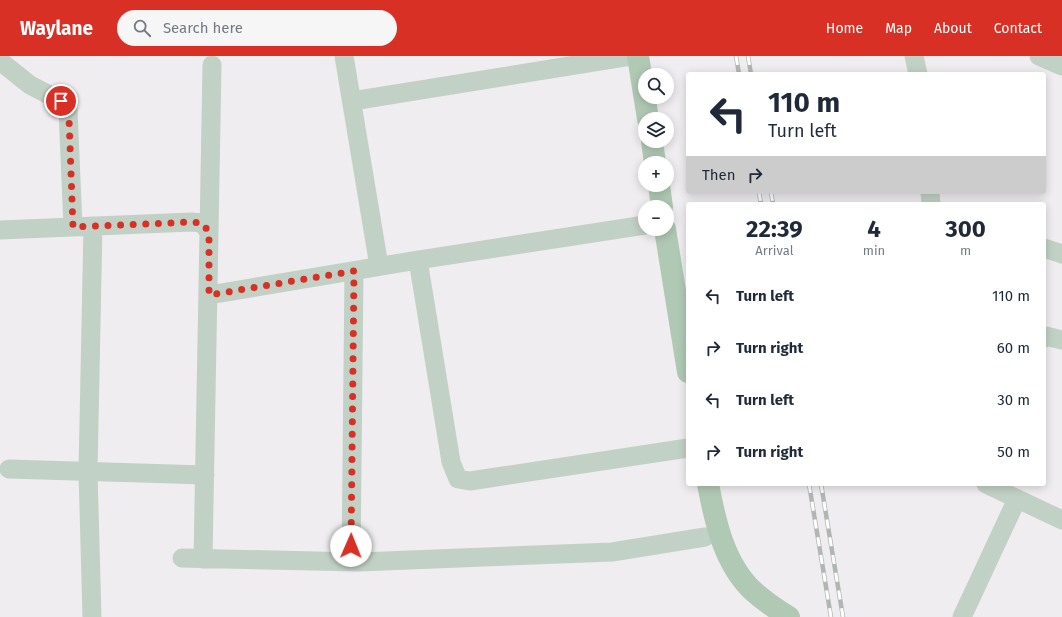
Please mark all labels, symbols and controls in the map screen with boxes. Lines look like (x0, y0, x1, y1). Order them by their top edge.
search box (117, 10, 397, 46)
text: Waylane (20, 17, 93, 40)
icon: search (131, 17, 153, 39)
text: Search here (163, 19, 243, 37)
text: Home (826, 20, 863, 37)
text: Map (885, 20, 912, 37)
text: About (934, 20, 972, 37)
text: Contact (994, 20, 1042, 37)
map controls (638, 68, 674, 236)
button: search (638, 68, 674, 104)
pin (44, 84, 78, 118)
text: 110 m (768, 86, 840, 119)
icon: left (702, 88, 754, 140)
icon: arrive (50, 90, 72, 112)
button: layers (638, 112, 674, 148)
text: Turn left (768, 120, 837, 142)
button: + (638, 156, 674, 192)
icon: right (744, 164, 766, 186)
text: Then (702, 166, 736, 184)
button: − (638, 200, 674, 236)
text: 22:39 (746, 215, 803, 243)
text: 4 (867, 215, 881, 243)
text: 300 (945, 215, 986, 243)
text: Arrival (755, 243, 793, 258)
text: min (863, 243, 885, 258)
text: m (960, 243, 971, 258)
icon: left (702, 285, 724, 307)
text: Turn left (736, 287, 794, 305)
text: 110 m (992, 287, 1030, 305)
icon: right (702, 337, 724, 359)
text: Turn right (736, 339, 803, 357)
text: 60 m (997, 339, 1030, 357)
icon: left (702, 389, 724, 411)
text: Turn left (736, 391, 794, 409)
text: 30 m (997, 391, 1030, 409)
icon: right (702, 441, 724, 463)
text: Turn right (736, 443, 803, 461)
text: 50 m (997, 443, 1030, 461)
position arrow (330, 525, 372, 567)

